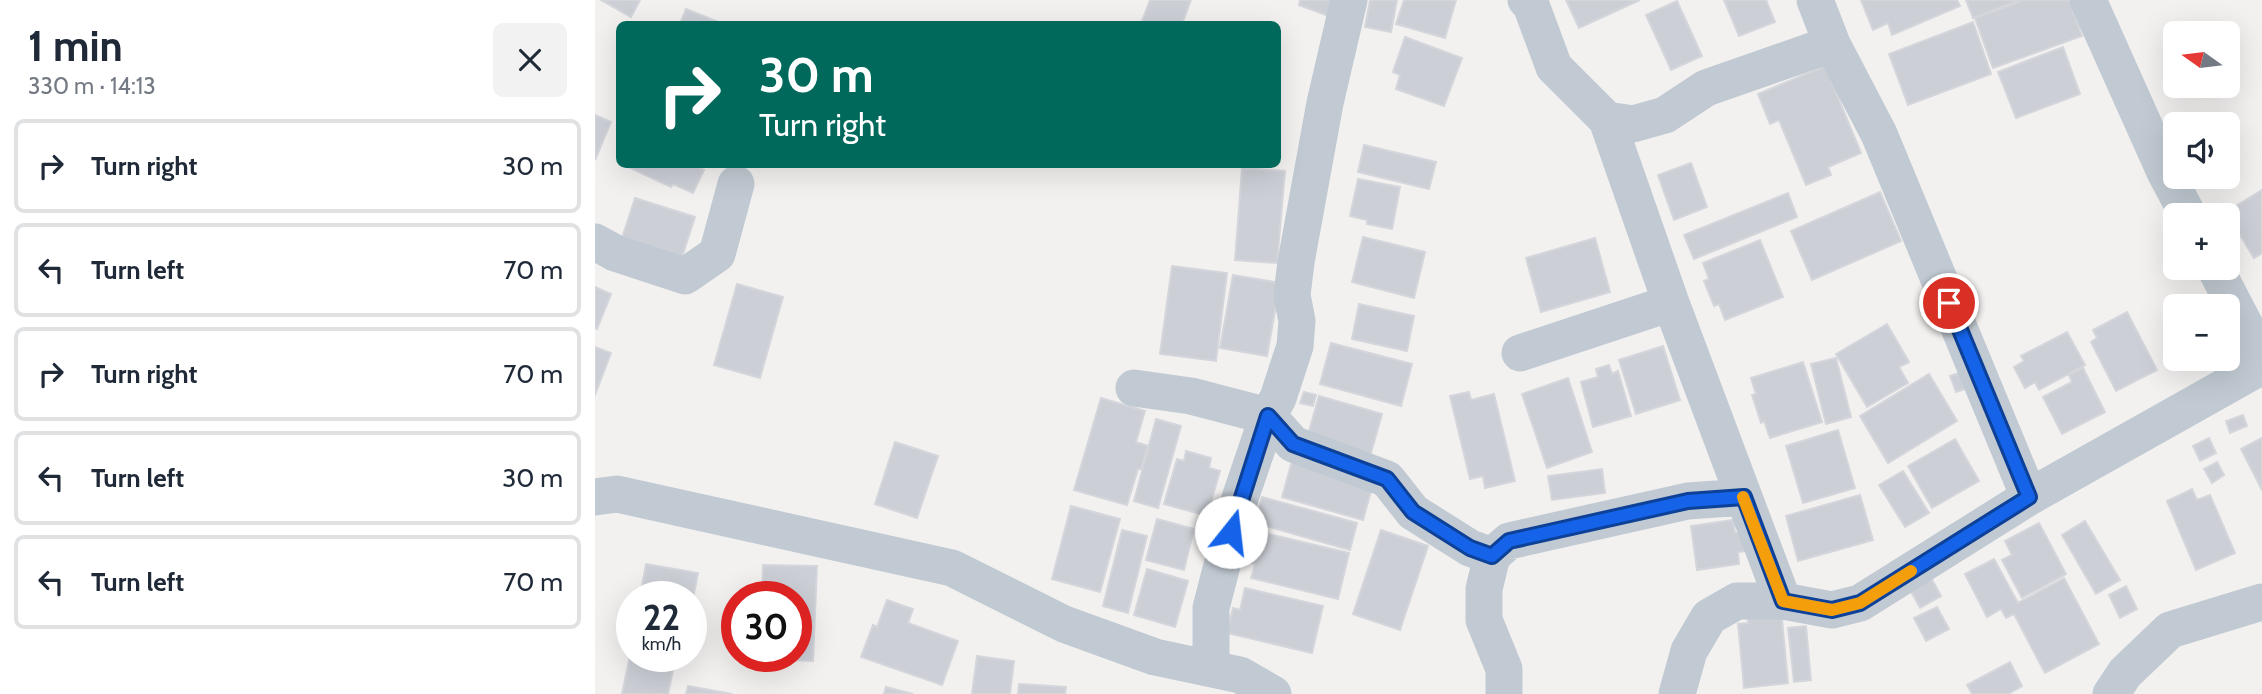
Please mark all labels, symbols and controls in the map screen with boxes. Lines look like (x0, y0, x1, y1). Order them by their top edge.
text: 1 min (28, 20, 123, 72)
north arrow (2163, 21, 2240, 98)
map controls (2163, 21, 2240, 371)
button: close (493, 23, 567, 97)
text: 30 m (759, 45, 874, 104)
icon: right (644, 49, 735, 140)
text: 330 m · 14:13 (28, 72, 156, 100)
text: Turn right (759, 105, 886, 144)
button: sound (2163, 112, 2240, 189)
icon: right (32, 147, 70, 185)
text: Turn right (91, 150, 197, 182)
text: 30 m (502, 150, 563, 182)
button: + (2163, 203, 2240, 280)
icon: left (32, 251, 70, 289)
text: Turn left (91, 254, 184, 286)
text: 70 m (503, 254, 563, 286)
pin (1919, 273, 1979, 333)
icon: arrive (1930, 284, 1968, 322)
button: − (2163, 294, 2240, 371)
icon: right (32, 355, 70, 393)
text: Turn right (91, 358, 197, 390)
text: 70 m (503, 358, 563, 390)
icon: left (32, 459, 70, 497)
text: Turn left (91, 462, 184, 494)
text: 30 m (502, 462, 563, 494)
position arrow (1194, 495, 1268, 569)
icon: left (32, 563, 70, 601)
text: Turn left (91, 566, 184, 598)
text: 70 m (503, 566, 563, 598)
speed limit sign: 30 (721, 581, 812, 672)
text: 22 (643, 596, 680, 639)
text: km/h (642, 633, 681, 655)

